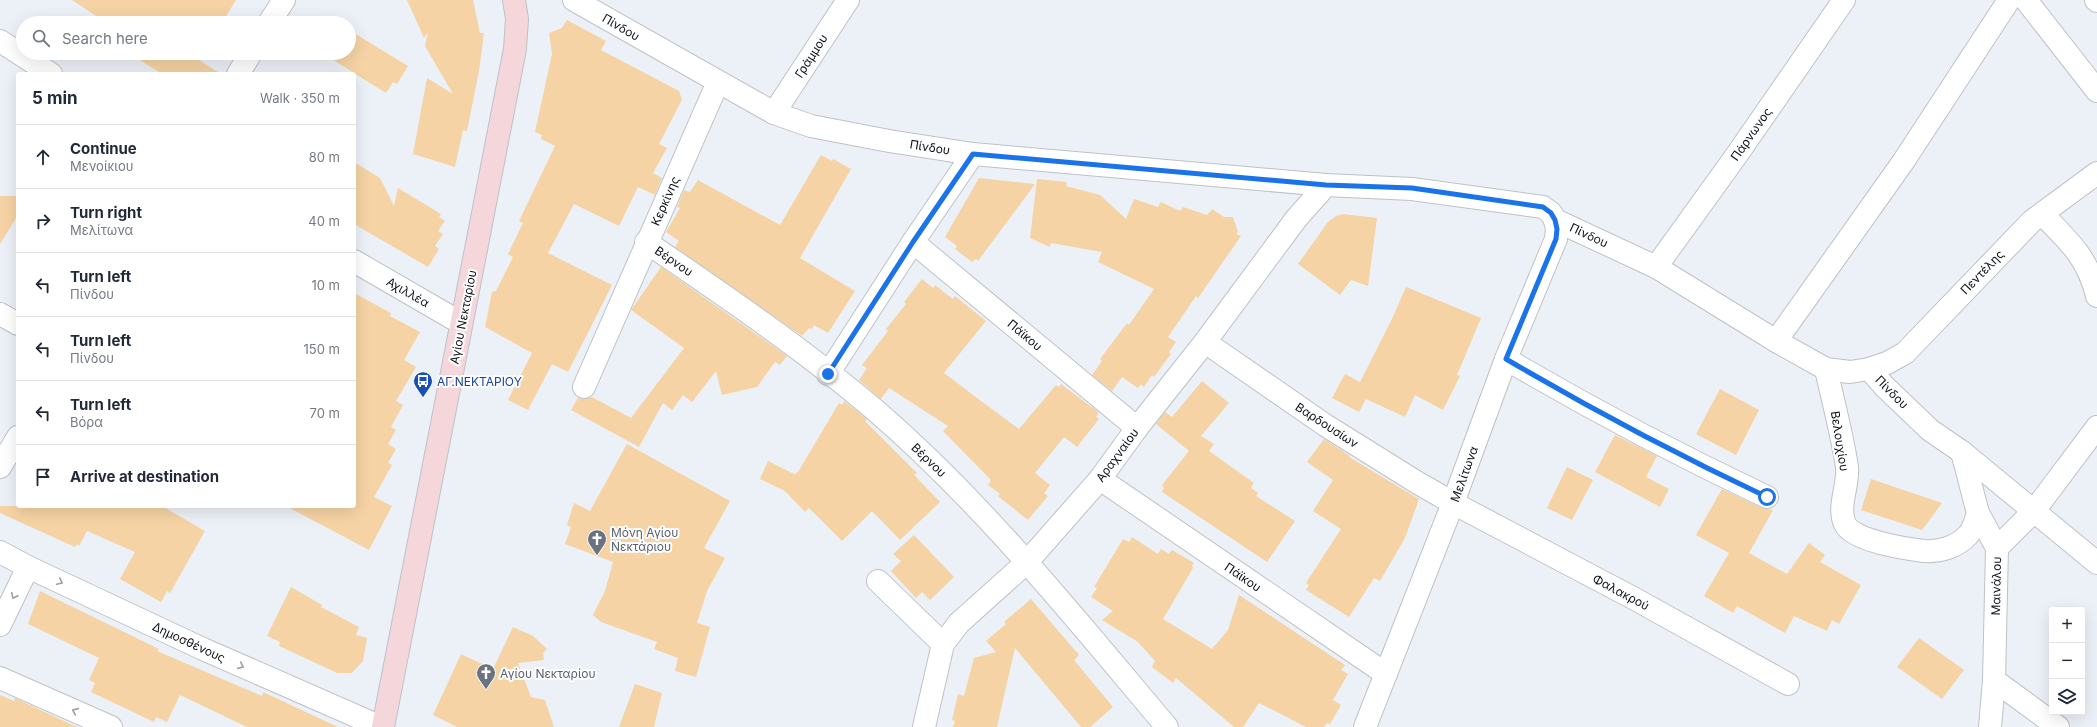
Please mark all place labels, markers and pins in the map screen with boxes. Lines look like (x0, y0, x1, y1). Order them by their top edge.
bus stop icon: ΑΓ.ΝΕΚΤΑΡΙΟΥ (412, 370, 434, 398)
place label: ΑΓ.ΝΕΚΤΑΡΙΟΥ (437, 374, 522, 389)
place label: Μόνη Αγίου Νεκτάριου (611, 525, 678, 554)
church icon: Μόνη Αγίου Νεκτάριου (586, 528, 608, 556)
church icon: Αγίου Νεκταρίου (475, 662, 497, 690)
place label: Αγίου Νεκταρίου (500, 666, 595, 681)

